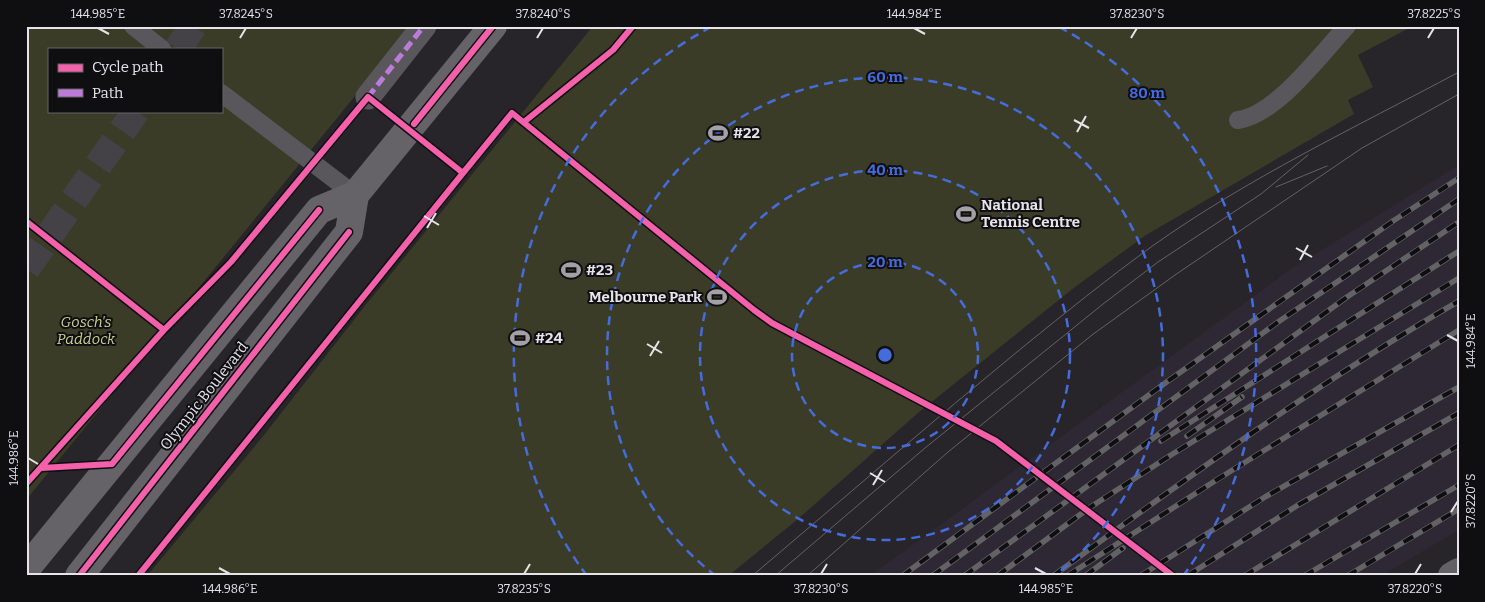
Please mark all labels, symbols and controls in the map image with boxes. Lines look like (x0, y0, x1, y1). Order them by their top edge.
text: 144.985°E (71, 7, 125, 21)
text: 37.8245°S (219, 7, 273, 21)
text: 37.8240°S (515, 7, 571, 21)
text: 144.984°E (887, 7, 941, 21)
text: 37.8230°S (1110, 7, 1164, 21)
text: 37.8225°S (1407, 7, 1461, 21)
legend (48, 48, 222, 112)
text: Cycle path (92, 58, 164, 76)
text: 60 m (867, 68, 903, 86)
text: Path (92, 84, 124, 102)
text: 80 m (1129, 84, 1165, 102)
sports icon: #22 (707, 122, 729, 144)
place label: #22 (733, 124, 760, 142)
text: 40 m (867, 161, 904, 179)
place label: National Tennis Centre (981, 196, 1080, 231)
sports icon: National Tennis Centre (955, 203, 977, 225)
text: 20 m (868, 253, 903, 271)
sports icon: #23 (560, 259, 582, 281)
place label: #23 (586, 261, 613, 279)
sports icon: Melbourne Park (706, 286, 728, 308)
place label: Melbourne Park (589, 288, 702, 306)
park label: Gosch's Paddock (57, 313, 116, 348)
text: 144.984°E (1464, 314, 1478, 368)
sports icon: #24 (509, 327, 531, 349)
place label: #24 (535, 329, 563, 347)
street label: Olympic Boulevard (156, 338, 252, 454)
centre of rings (876, 346, 894, 364)
text: 144.986°E (7, 431, 21, 485)
text: 37.8220°S (1464, 474, 1478, 528)
text: 144.986°E (203, 582, 257, 596)
text: 37.8235°S (497, 582, 551, 596)
text: 37.8230°S (794, 582, 848, 596)
text: 144.985°E (1019, 582, 1073, 596)
text: 37.8220°S (1388, 582, 1442, 596)

